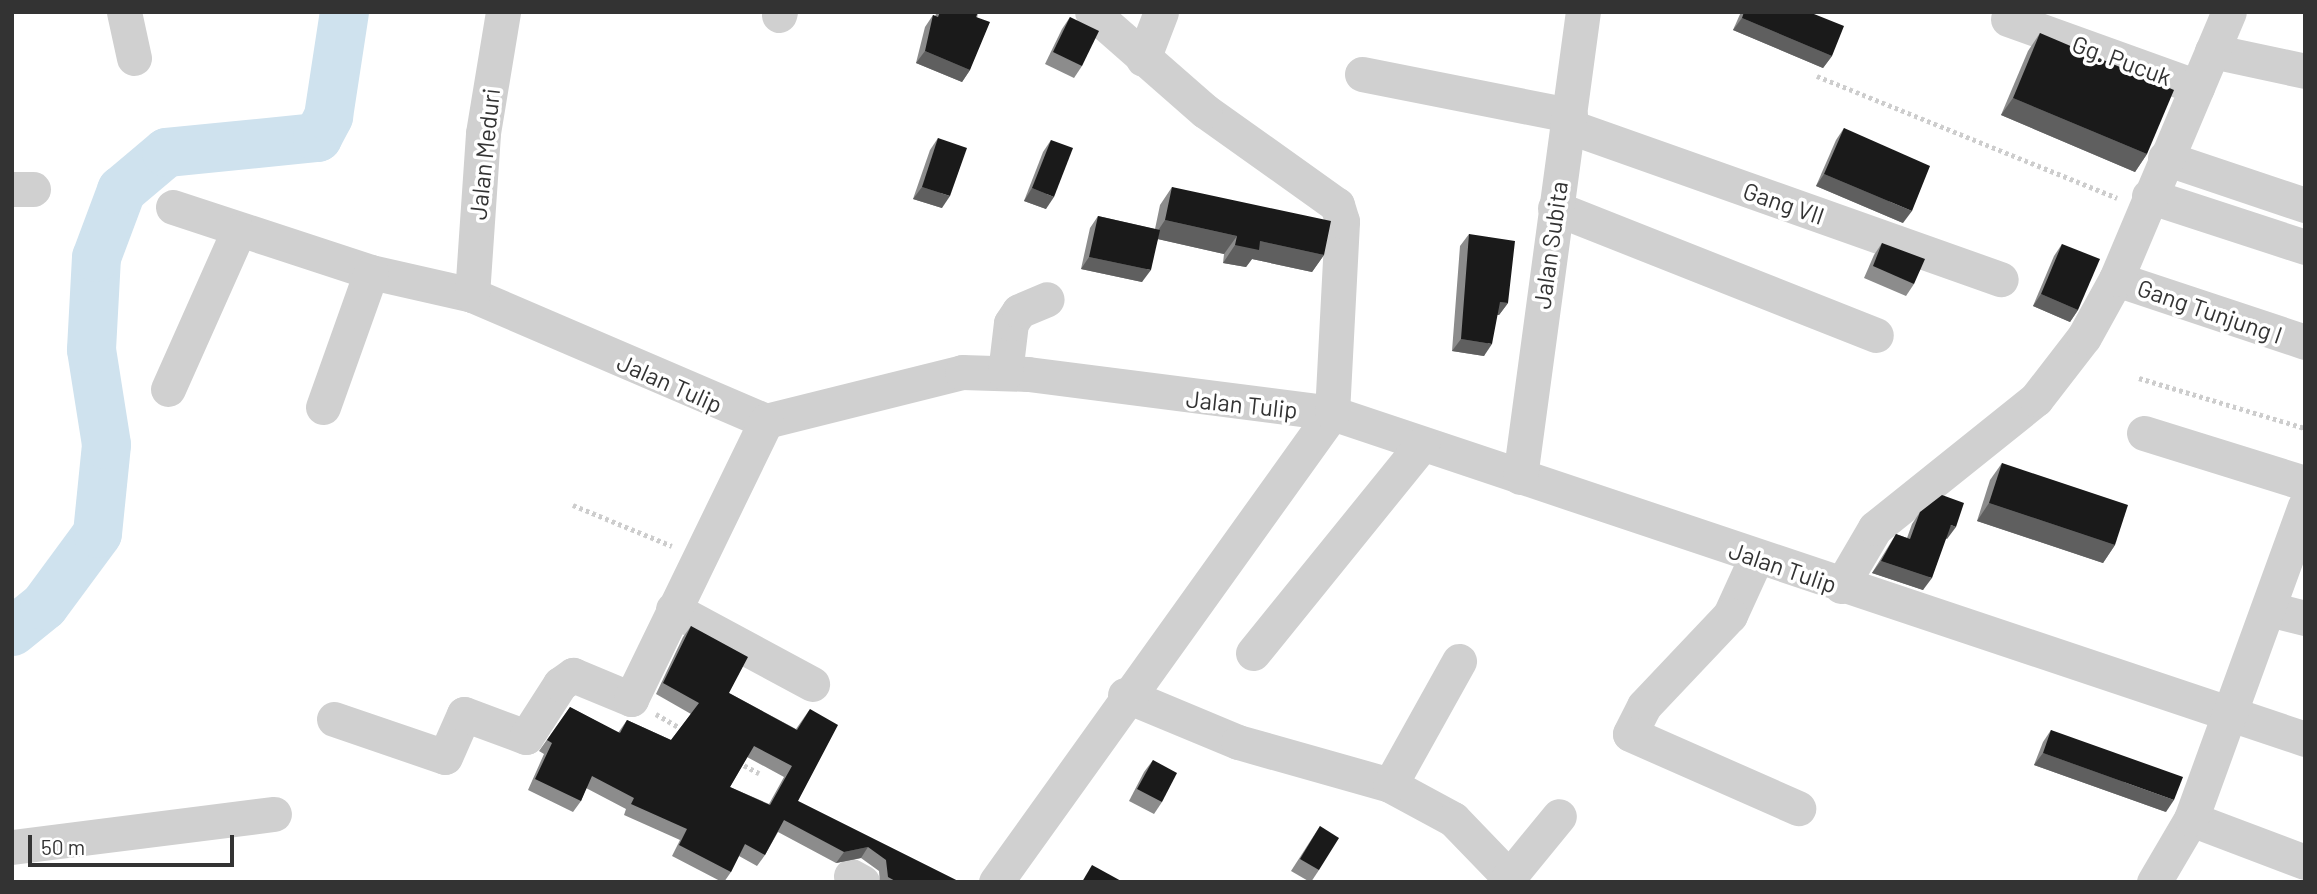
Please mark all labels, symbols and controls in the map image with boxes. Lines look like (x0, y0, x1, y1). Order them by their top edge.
street label: Gg. Pucuk (2069, 29, 2175, 91)
street label: Jalan Meduri (463, 87, 505, 221)
street label: Gang VII (1740, 176, 1828, 230)
street label: Jalan Subita (1527, 179, 1573, 311)
street label: Gang Tunjung I (2134, 273, 2286, 349)
street label: Jalan Tulip (613, 347, 727, 419)
street label: Jalan Tulip (1185, 384, 1299, 424)
street label: Jalan Tulip (1725, 535, 1841, 599)
scale bar (32, 820, 238, 864)
text: 50 m (41, 834, 85, 859)

